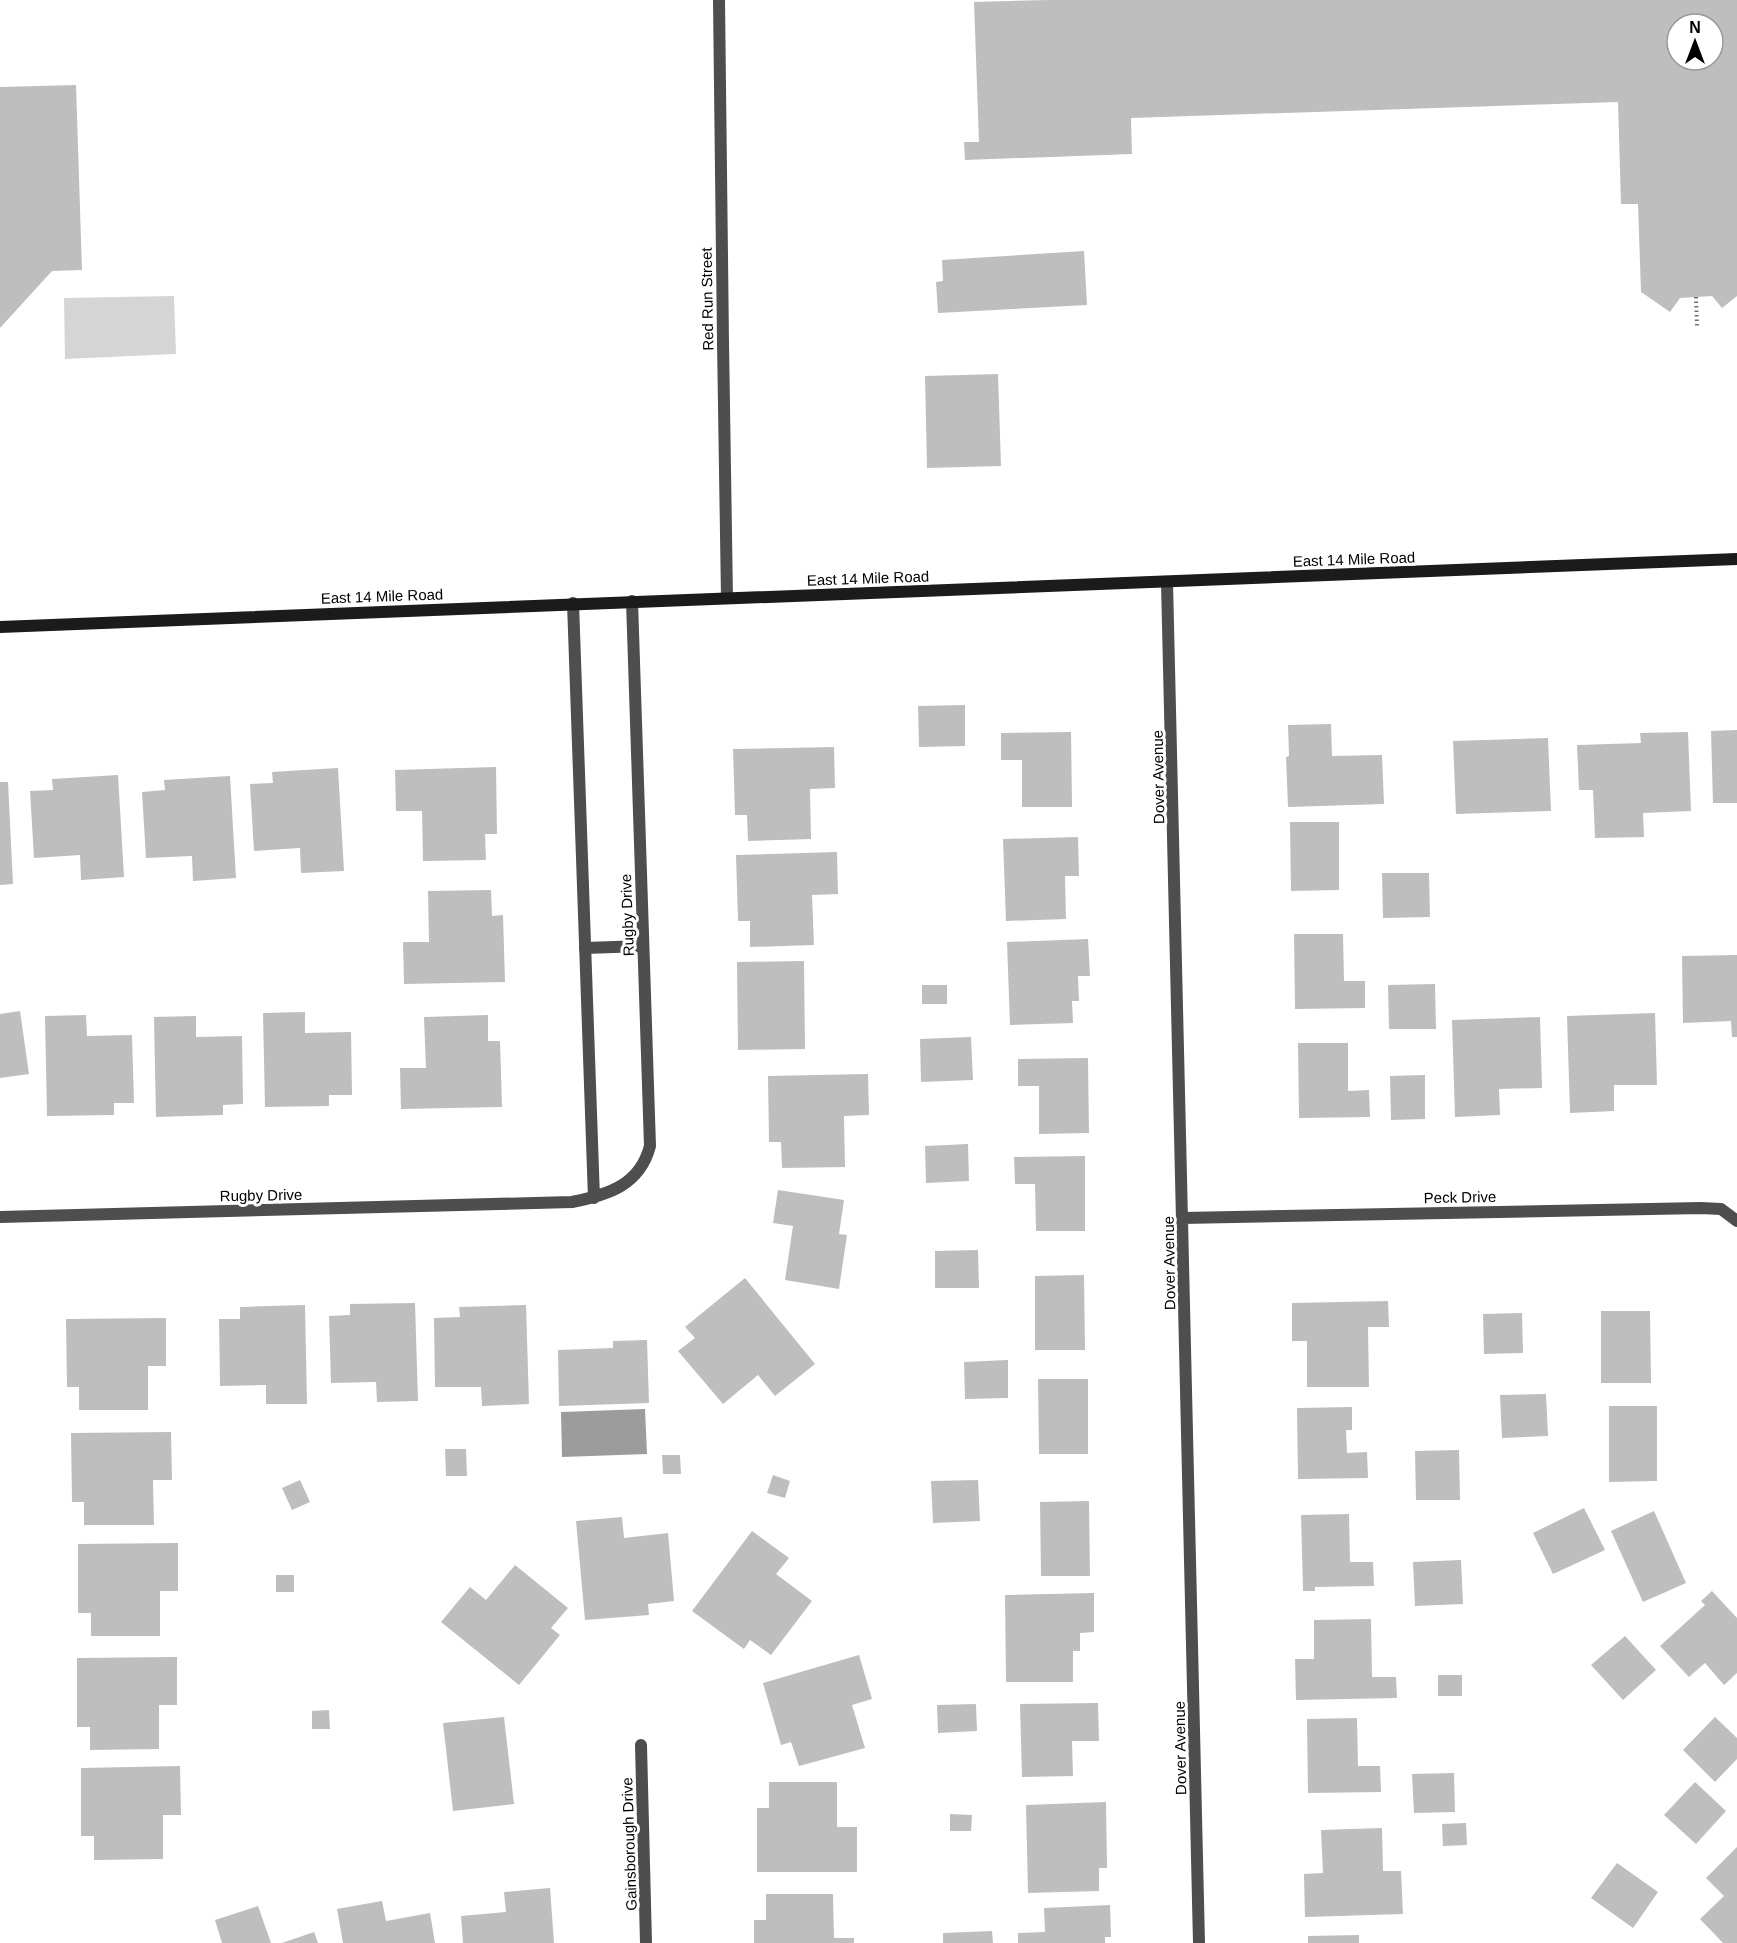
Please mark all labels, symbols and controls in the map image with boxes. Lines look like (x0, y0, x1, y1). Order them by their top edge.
north arrow (1665, 12, 1725, 72)
text: N (1689, 19, 1701, 36)
street label: Red Run Street (698, 246, 716, 351)
street label: East 14 Mile Road (1292, 548, 1416, 570)
street label: East 14 Mile Road (806, 567, 930, 589)
street label: East 14 Mile Road (320, 585, 444, 607)
street label: Dover Avenue (1149, 730, 1167, 824)
street label: Rugby Drive (617, 873, 637, 957)
street label: Rugby Drive (220, 1186, 302, 1204)
street label: Peck Drive (1424, 1188, 1496, 1206)
street label: Dover Avenue (1160, 1216, 1178, 1310)
street label: Dover Avenue (1171, 1701, 1189, 1795)
street label: Gainsborough Drive (618, 1777, 640, 1911)

